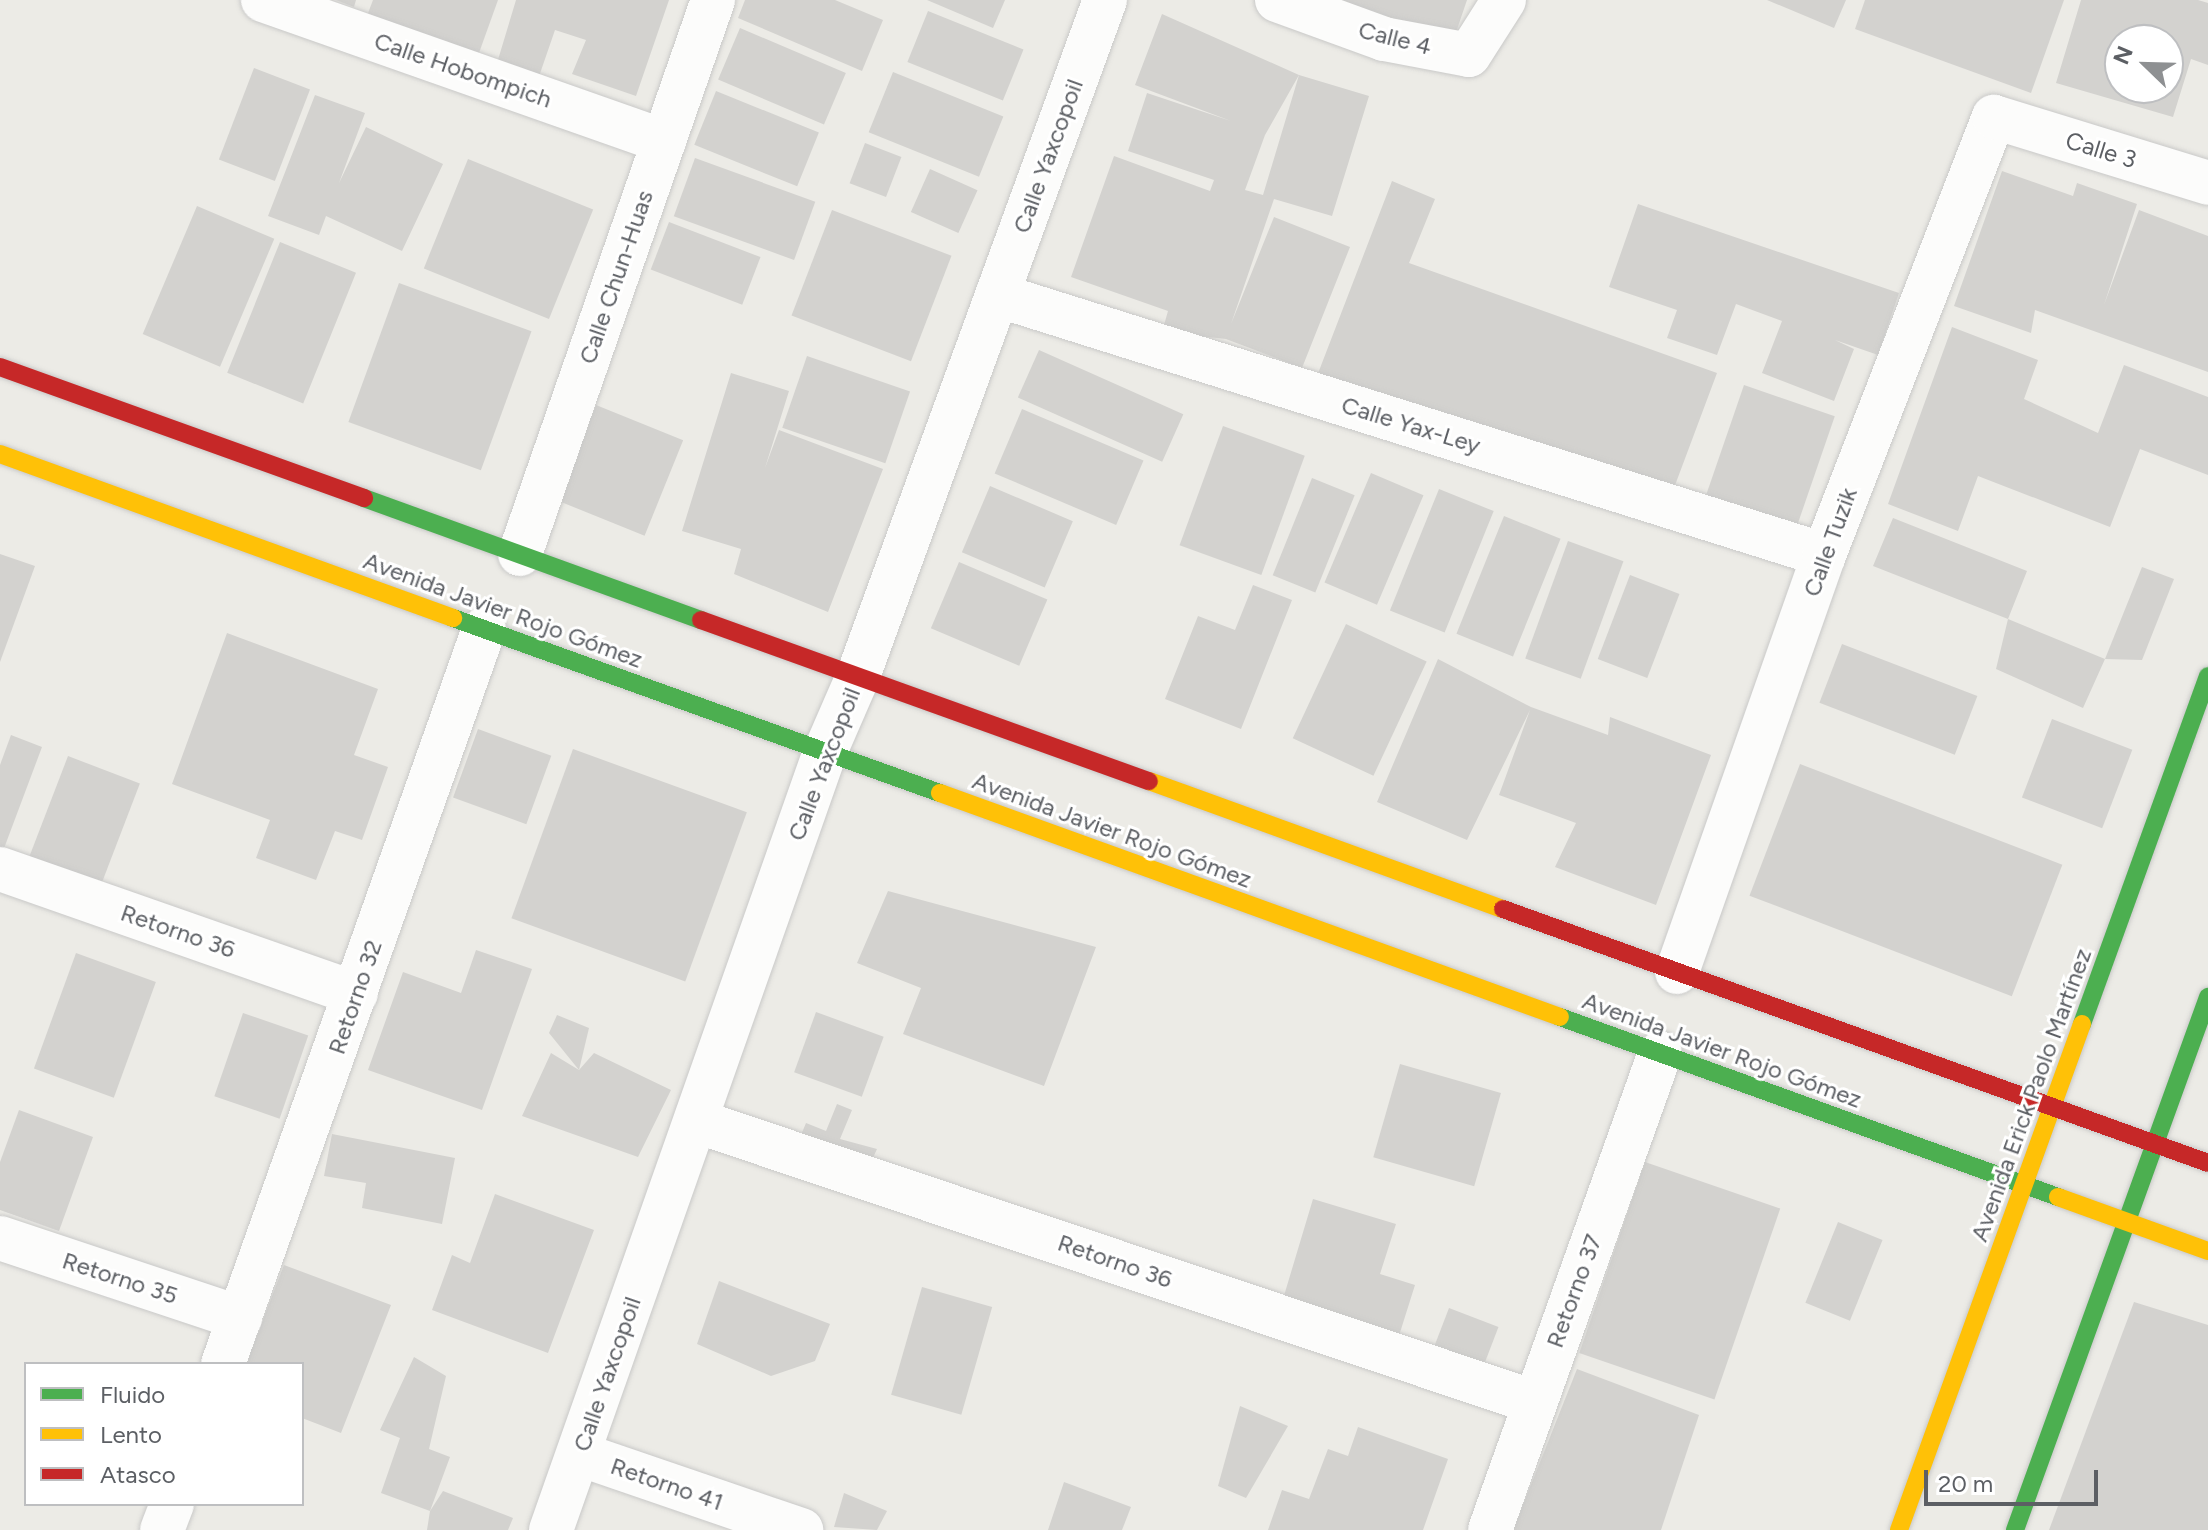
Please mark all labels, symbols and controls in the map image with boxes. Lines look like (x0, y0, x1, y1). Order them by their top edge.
street label: Calle 4 (1356, 15, 1434, 61)
north arrow (2104, 24, 2184, 104)
street label: Calle Hobompich (371, 26, 555, 114)
text: N (2108, 42, 2139, 68)
street label: Calle Yaxcopoil (1007, 75, 1089, 237)
street label: Calle 3 (2062, 126, 2140, 174)
street label: Calle Chun-Huas (573, 187, 659, 367)
street label: Calle Yax-Ley (1338, 390, 1484, 460)
street label: Calle Tuzik (1797, 484, 1863, 600)
street label: Avenida Javier Rojo Gómez (360, 546, 646, 674)
street label: Calle Yaxcopoil (782, 683, 866, 845)
street label: Avenida Javier Rojo Gómez (969, 766, 1255, 894)
street label: Retorno 36 (117, 898, 239, 964)
street label: Retorno 32 (322, 936, 388, 1058)
street label: Avenida Erick Paolo Martínez (1965, 945, 2097, 1245)
street label: Avenida Javier Rojo Gómez (1579, 986, 1865, 1114)
street label: Retorno 36 (1054, 1228, 1176, 1294)
street label: Retorno 37 (1540, 1230, 1608, 1352)
street label: Retorno 35 (59, 1246, 181, 1310)
street label: Calle Yaxcopoil (567, 1293, 647, 1455)
legend (24, 1362, 304, 1506)
text: Fluido (100, 1380, 165, 1409)
text: Lento (100, 1420, 162, 1449)
street label: Retorno 41 (607, 1451, 727, 1517)
scale bar (1928, 1454, 2102, 1504)
text: Atasco (100, 1460, 176, 1489)
text: 20 m (1938, 1469, 1993, 1498)

